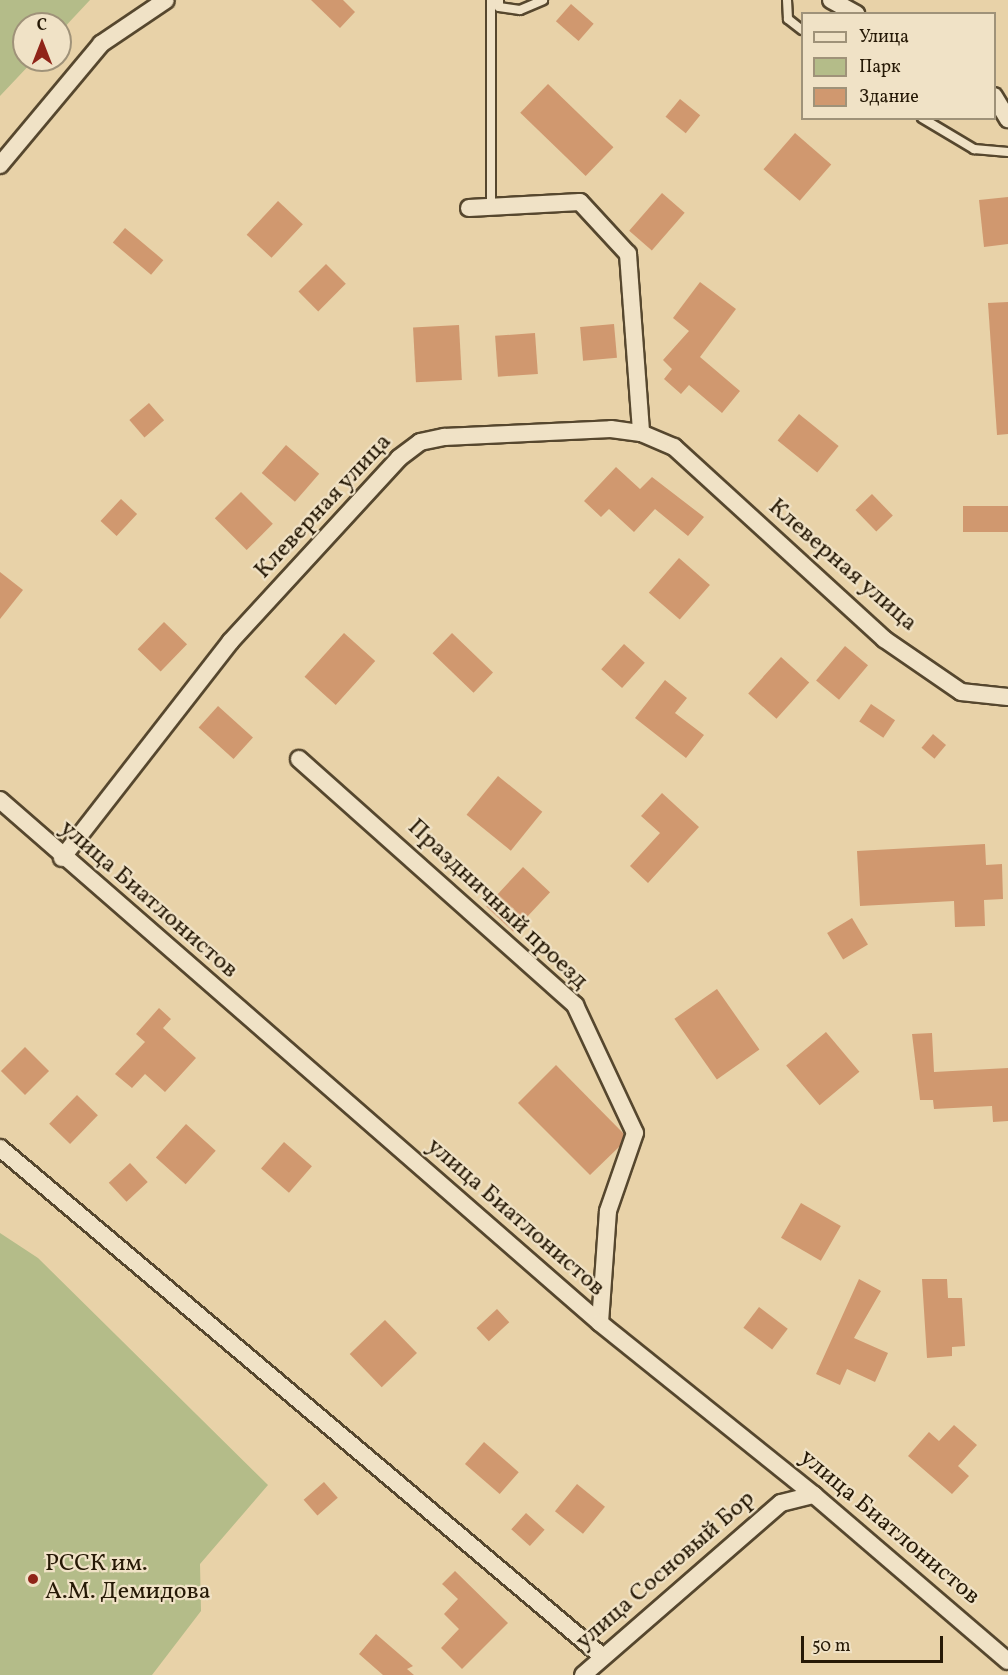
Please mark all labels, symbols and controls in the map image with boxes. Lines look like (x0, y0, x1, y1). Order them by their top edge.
north arrow (12, 12, 72, 72)
legend (801, 12, 996, 120)
text: С (37, 15, 47, 37)
text: Улица (859, 25, 909, 50)
text: Парк (859, 55, 901, 80)
text: Здание (859, 85, 919, 110)
street label: Клеверная улица (249, 428, 399, 586)
street label: Клеверная улица (761, 493, 923, 639)
street label: Праздничный проезд (401, 814, 593, 996)
street label: улица Биатлонистов (53, 815, 243, 985)
street label: улица Биатлонистов (420, 1133, 610, 1303)
street label: улица Биатлонистов (793, 1444, 985, 1612)
street label: улица Сосновый Бор (571, 1485, 761, 1657)
place label: РССК им. А.М. Демидова (45, 1551, 211, 1607)
marker: РССК им. А.М. Демидова (26, 1572, 40, 1586)
scale bar (804, 1624, 946, 1662)
text: 50 m (812, 1634, 851, 1659)

